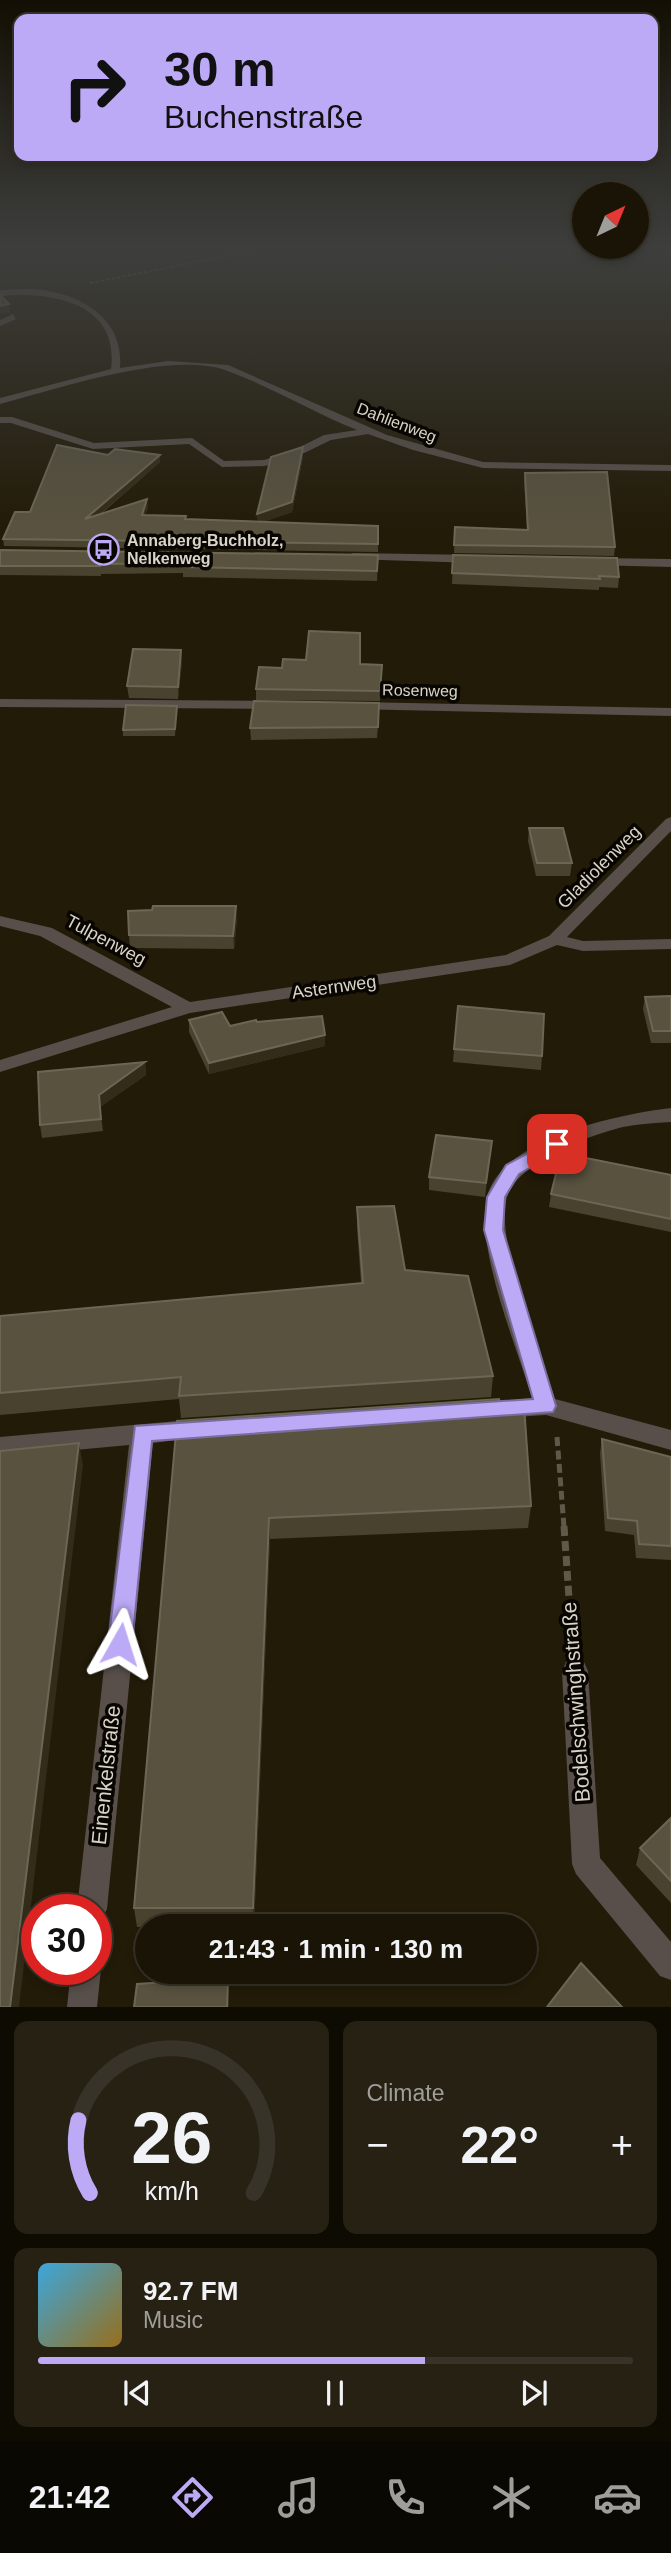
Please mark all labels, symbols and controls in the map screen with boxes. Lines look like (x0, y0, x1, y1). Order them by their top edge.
icon: right (49, 42, 140, 133)
text: 30 m (164, 42, 276, 96)
text: Buchenstraße (164, 99, 363, 135)
north arrow (572, 182, 649, 259)
map controls (572, 182, 649, 259)
street label: Dahlienweg (355, 400, 439, 445)
bus stop icon: Annaberg-Buchholz, Nelkenweg (87, 532, 121, 566)
place label: Annaberg-Buchholz, Nelkenweg (127, 532, 283, 567)
street label: Rosenweg (382, 681, 458, 700)
street label: Gladiolenweg (553, 821, 645, 913)
street label: Tulpenweg (63, 911, 149, 969)
street label: Asternweg (290, 971, 378, 1003)
pin (527, 1114, 587, 1174)
icon: arrive (538, 1125, 576, 1163)
street label: Bodelschwinghstraße (557, 1601, 594, 1803)
position arrow (83, 1607, 157, 1681)
street label: Einenkelstraße (87, 1704, 124, 1846)
speed limit sign: 30 (21, 1894, 112, 1985)
text: 21:43 · 1 min · 130 m (209, 1934, 463, 1964)
text: Climate (367, 2080, 444, 2106)
text: 26 (131, 2098, 212, 2179)
text: 22° (460, 2116, 539, 2174)
text: − (367, 2124, 389, 2166)
text: + (611, 2124, 633, 2166)
text: km/h (144, 2177, 198, 2205)
text: 92.7 FM (143, 2276, 238, 2306)
text: Music (143, 2307, 203, 2333)
icon: previous (118, 2374, 156, 2412)
icon: pause (316, 2374, 354, 2412)
icon: next (515, 2374, 553, 2412)
icon: directions (168, 2473, 217, 2522)
icon: music (274, 2473, 323, 2522)
icon: phone (381, 2473, 430, 2522)
icon: climate (487, 2473, 536, 2522)
icon: car (593, 2473, 642, 2522)
text: 21:42 (29, 2479, 111, 2515)

